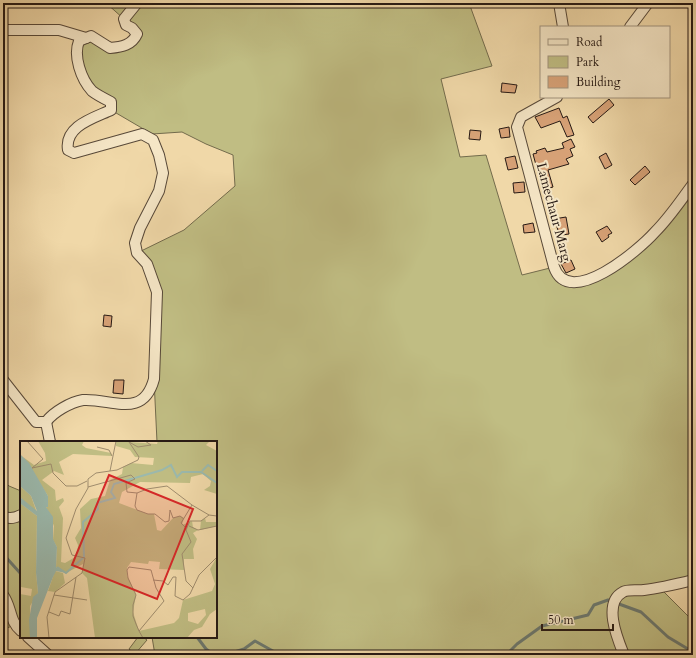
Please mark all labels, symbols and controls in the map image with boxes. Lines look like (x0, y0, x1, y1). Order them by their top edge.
legend (540, 26, 670, 98)
text: Road (576, 34, 603, 50)
text: Park (576, 54, 600, 70)
text: Building (576, 74, 621, 90)
street label: Lamechaur Marg (532, 160, 576, 264)
inset map (20, 441, 217, 638)
scale bar (542, 606, 613, 632)
text: 50 m (548, 612, 575, 628)

